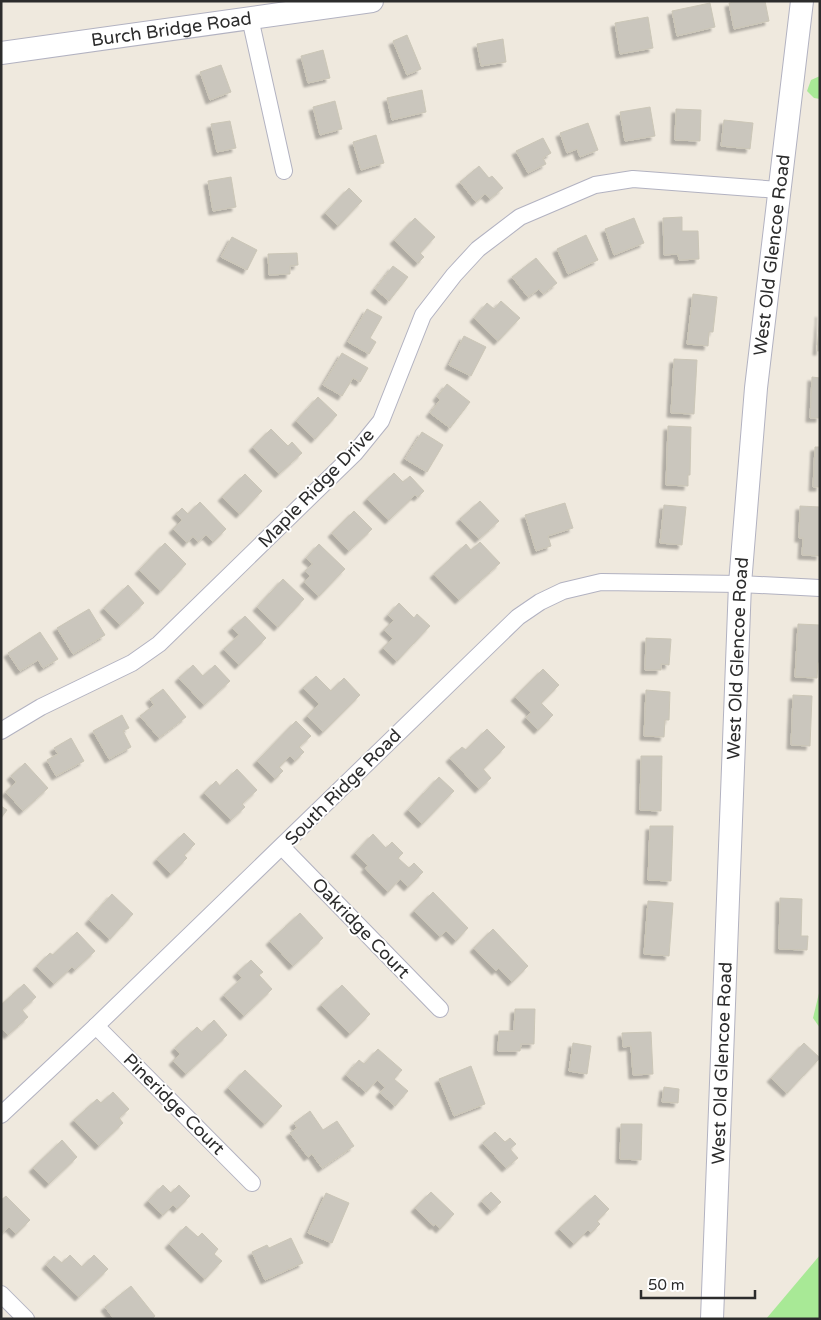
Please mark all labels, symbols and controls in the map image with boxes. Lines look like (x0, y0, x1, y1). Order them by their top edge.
street label: Burch Bridge Road (90, 7, 253, 51)
street label: West Old Glencoe Road (749, 153, 795, 357)
street label: Maple Ridge Drive (253, 424, 379, 552)
street label: West Old Glencoe Road (722, 556, 753, 760)
street label: South Ridge Road (280, 724, 406, 850)
street label: Oakridge Court (308, 873, 415, 983)
street label: West Old Glencoe Road (707, 961, 737, 1165)
street label: Pineridge Court (119, 1049, 229, 1159)
scale bar (641, 1268, 755, 1300)
text: 50 m (648, 1276, 685, 1294)

